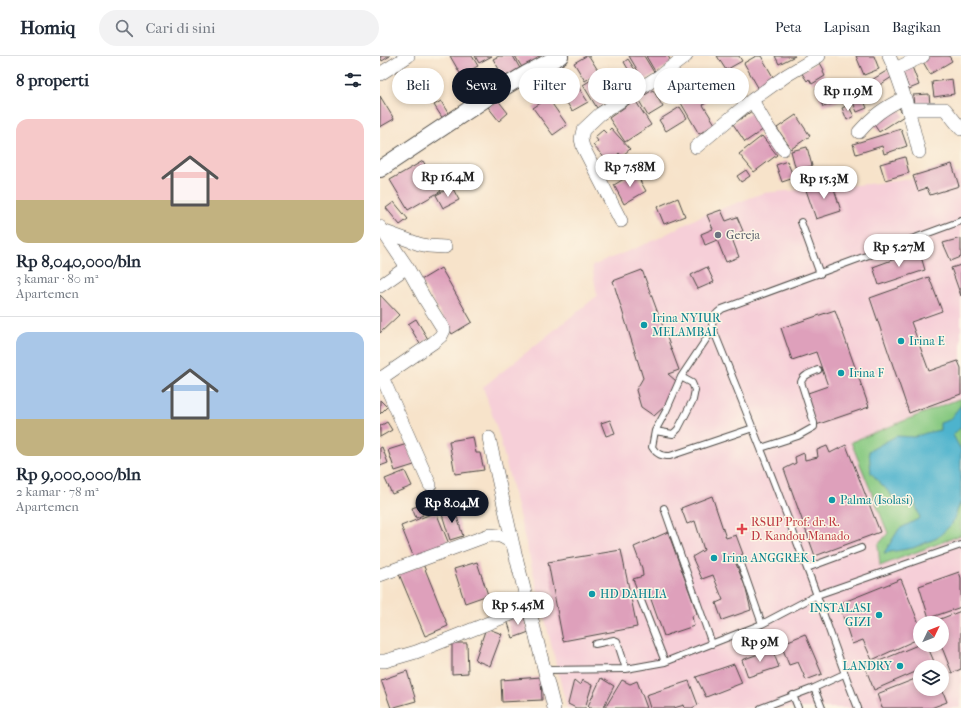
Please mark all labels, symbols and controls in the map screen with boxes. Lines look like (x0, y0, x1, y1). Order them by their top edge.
search box (99, 10, 379, 46)
text: Homiq (20, 17, 75, 39)
icon: search (113, 17, 135, 39)
text: Cari di sini (145, 19, 215, 37)
text: Peta (775, 19, 802, 36)
text: Lapisan (824, 19, 870, 36)
text: Bagikan (892, 19, 941, 36)
chip: Beli (392, 68, 444, 104)
chip: Sewa (452, 68, 511, 104)
chip: Filter (519, 68, 580, 104)
chip: Baru (588, 68, 646, 104)
chip: Apartemen (654, 68, 749, 104)
icon: filters (342, 69, 364, 91)
text: 8 properti (16, 70, 89, 90)
pin: Rp 11.9M (807, 78, 889, 112)
text: Rp 11.9M (823, 83, 873, 98)
icon: home (154, 145, 226, 217)
pin: Rp 7.58M (589, 154, 671, 188)
text: Rp 7.58M (604, 159, 656, 174)
pin: Rp 16.4M (407, 164, 489, 198)
pin: Rp 15.3M (783, 166, 865, 200)
text: Rp 16.4M (421, 169, 475, 184)
text: Rp 15.3M (799, 171, 849, 186)
place label: Gereja (726, 228, 760, 242)
marker: Gereja (713, 230, 723, 240)
pin: Rp 5.27M (858, 234, 940, 268)
text: Rp 5.27M (873, 239, 925, 254)
text: Rp 8,040,000/bln (16, 251, 141, 271)
text: 3 kamar · 80 m² (16, 271, 98, 286)
text: Apartemen (16, 286, 79, 301)
place label: Irina NYIUR MELAMBAI (652, 311, 722, 339)
marker: Irina NYIUR MELAMBAI (639, 320, 649, 330)
place label: Irina E (909, 334, 945, 348)
marker: Irina E (896, 336, 906, 346)
icon: home (154, 358, 226, 430)
place label: Irina F (849, 366, 884, 380)
marker: Irina F (836, 368, 846, 378)
text: Rp 9,000,000/bln (16, 464, 141, 484)
text: 2 kamar · 78 m² (16, 484, 99, 499)
pin: Rp 8.04M (411, 490, 493, 524)
place label: Palma (Isolasi) (840, 493, 913, 507)
text: Rp 8.04M (425, 495, 479, 510)
marker: Palma (Isolasi) (827, 495, 837, 505)
text: Apartemen (16, 499, 79, 514)
place label: RSUP Prof. dr. R. D. Kandou Manado (751, 515, 850, 543)
marker: RSUP Prof. dr. R. D. Kandou Manado (736, 523, 748, 535)
place label: Irina ANGGREK 1 (722, 551, 816, 565)
marker: Irina ANGGREK 1 (709, 553, 719, 563)
place label: HD DAHLIA (600, 587, 667, 601)
marker: HD DAHLIA (587, 589, 597, 599)
pin: Rp 5.45M (477, 592, 559, 626)
text: Rp 5.45M (492, 597, 544, 612)
place label: INSTALASI GIZI (809, 601, 871, 629)
marker: INSTALASI GIZI (874, 610, 884, 620)
north arrow (913, 616, 949, 652)
map controls (913, 616, 949, 696)
pin: Rp 9M (732, 629, 788, 663)
text: Rp 9M (741, 634, 779, 649)
place label: LANDRY (842, 659, 893, 673)
button: layers (913, 660, 949, 696)
marker: LANDRY (895, 661, 905, 671)

